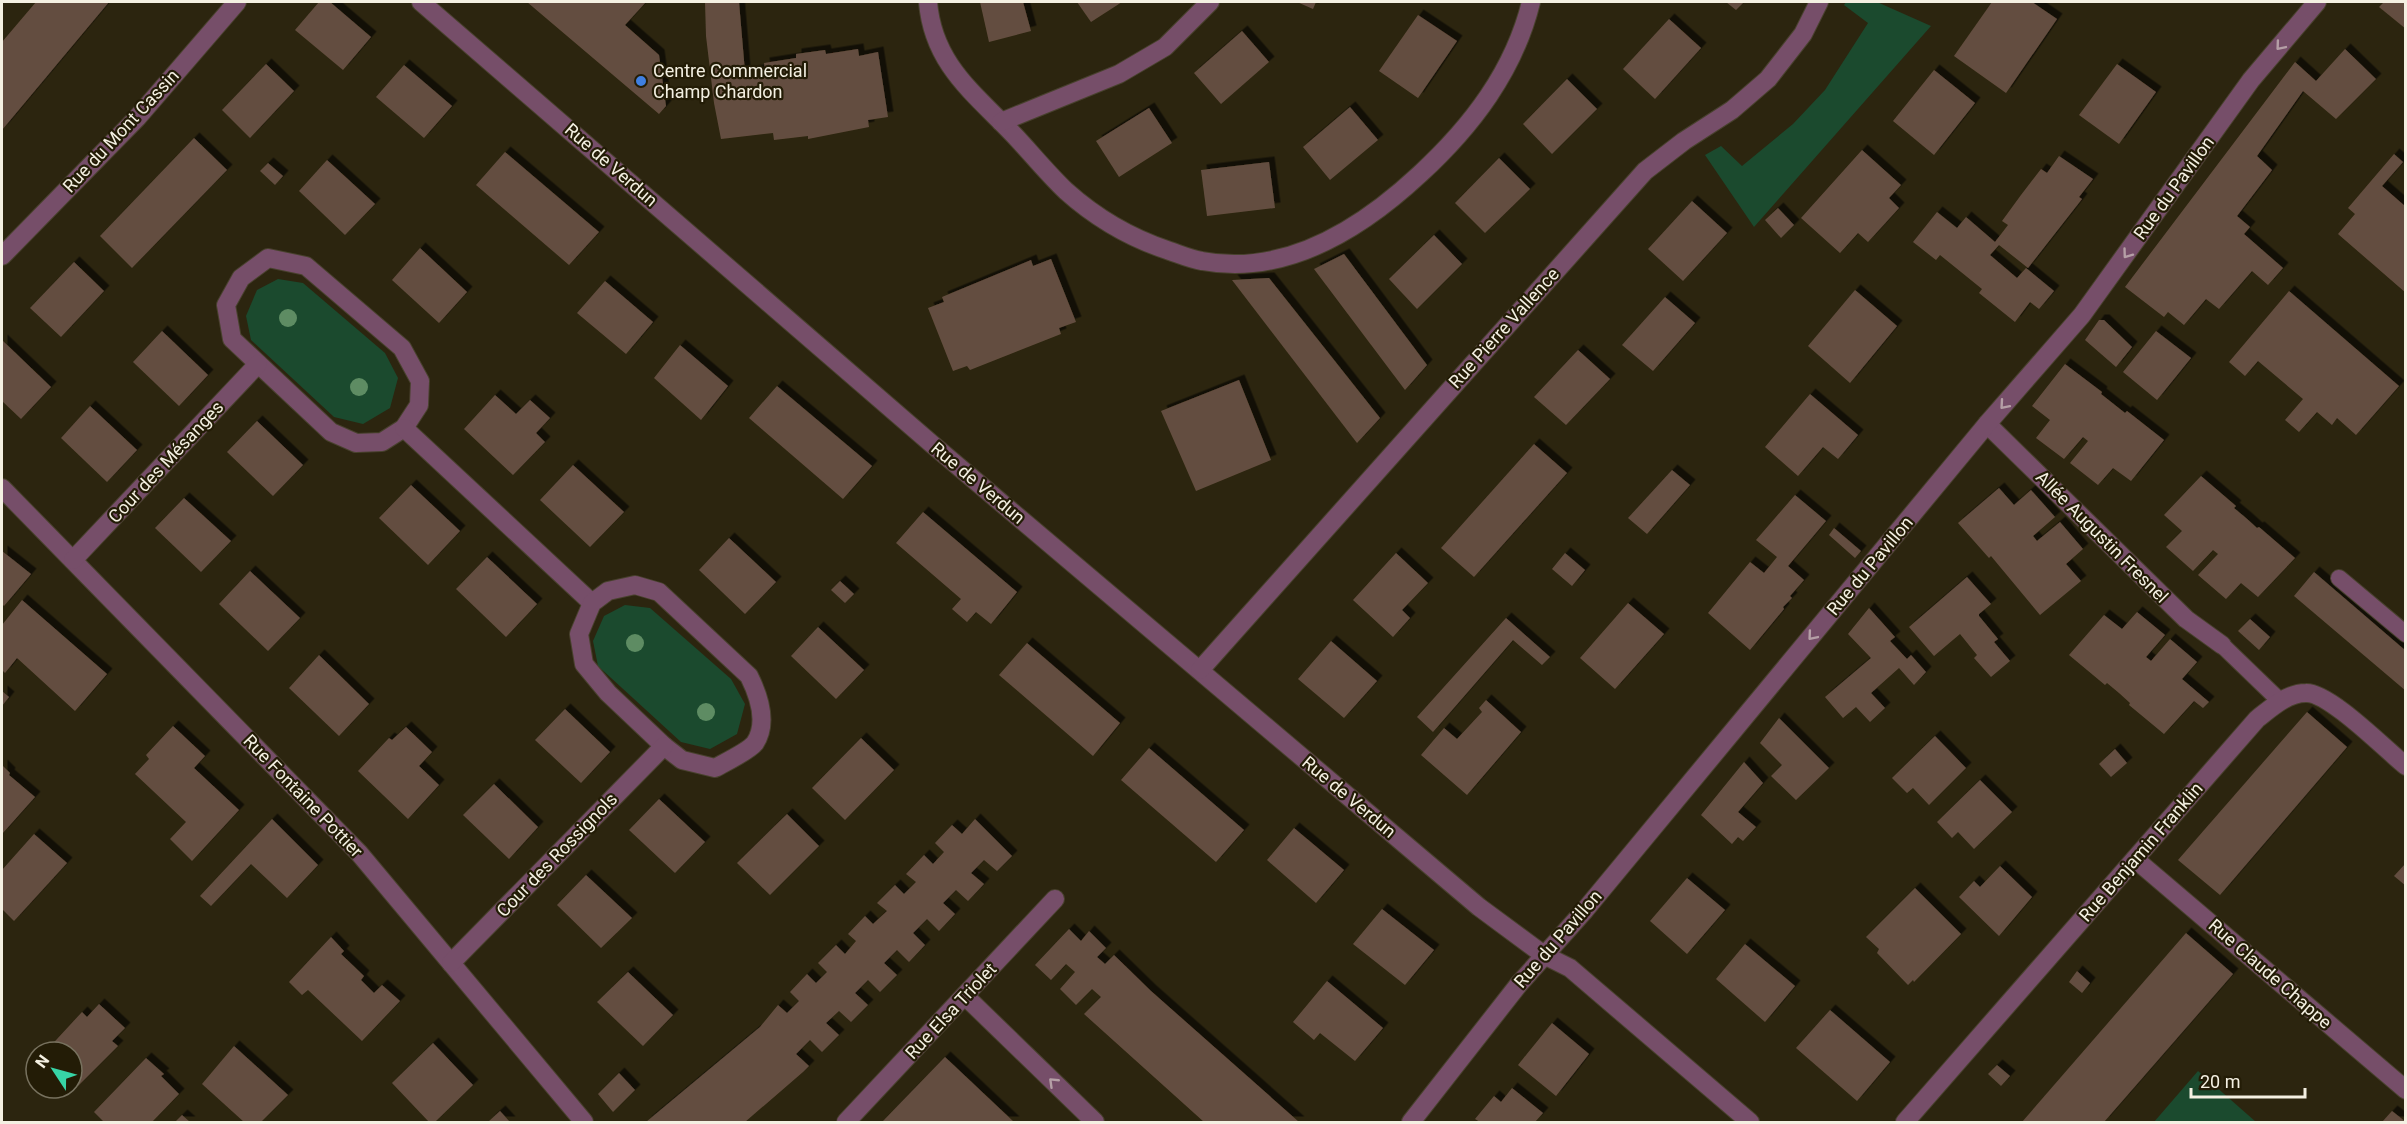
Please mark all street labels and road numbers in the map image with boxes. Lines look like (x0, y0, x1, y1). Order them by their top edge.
street label: Rue du Mont Cassin (58, 65, 183, 196)
street label: Rue de Verdun (561, 119, 662, 211)
street label: Rue du Pavillon (2129, 132, 2218, 243)
street label: Rue Pierre Vallence (1444, 263, 1563, 392)
street label: Cour des Mésanges (104, 396, 228, 527)
street label: Rue de Verdun (927, 437, 1029, 528)
street label: Allée Augustin Fresnel (2032, 466, 2173, 607)
street label: Rue du Pavillon (1822, 512, 1917, 619)
street label: Rue Fontaine Pottier (239, 730, 367, 861)
street label: Rue de Verdun (1298, 751, 1400, 842)
street label: Rue Benjamin Franklin (2074, 778, 2207, 926)
street label: Cour des Rossignols (492, 788, 621, 921)
street label: Rue du Pavillon (1509, 886, 1606, 992)
street label: Rue Claude Chappe (2205, 914, 2336, 1033)
street label: Rue Elsa Triolet (901, 958, 1000, 1063)

